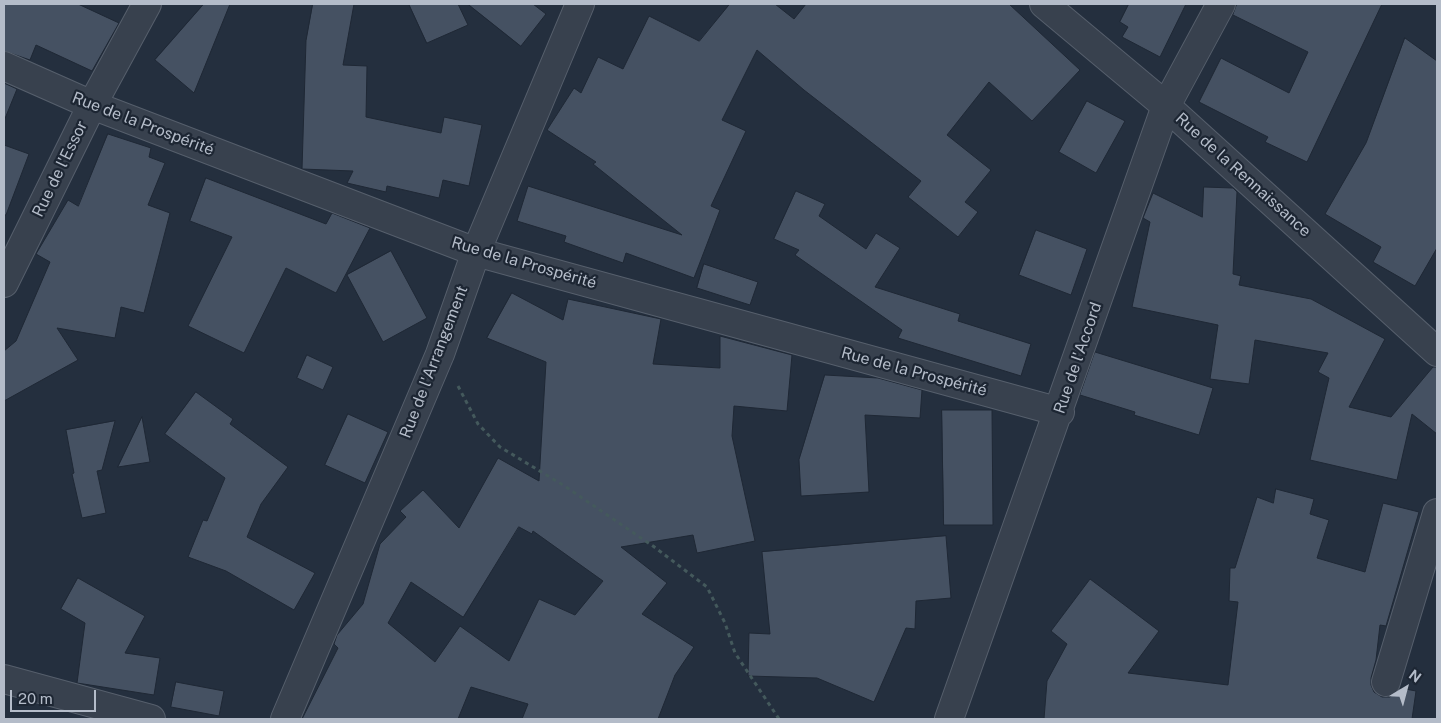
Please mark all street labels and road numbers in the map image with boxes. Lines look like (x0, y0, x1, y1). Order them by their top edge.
street label: Rue de la Prospérité (69, 88, 217, 160)
street label: Rue de la Rennaissance (1171, 109, 1315, 241)
street label: Rue de l'Essor (28, 118, 92, 220)
street label: Rue de la Prospérité (449, 233, 599, 293)
street label: Rue de l'Arrangement (396, 283, 472, 441)
street label: Rue de l'Accord (1050, 300, 1106, 416)
street label: Rue de la Prospérité (839, 343, 989, 401)

